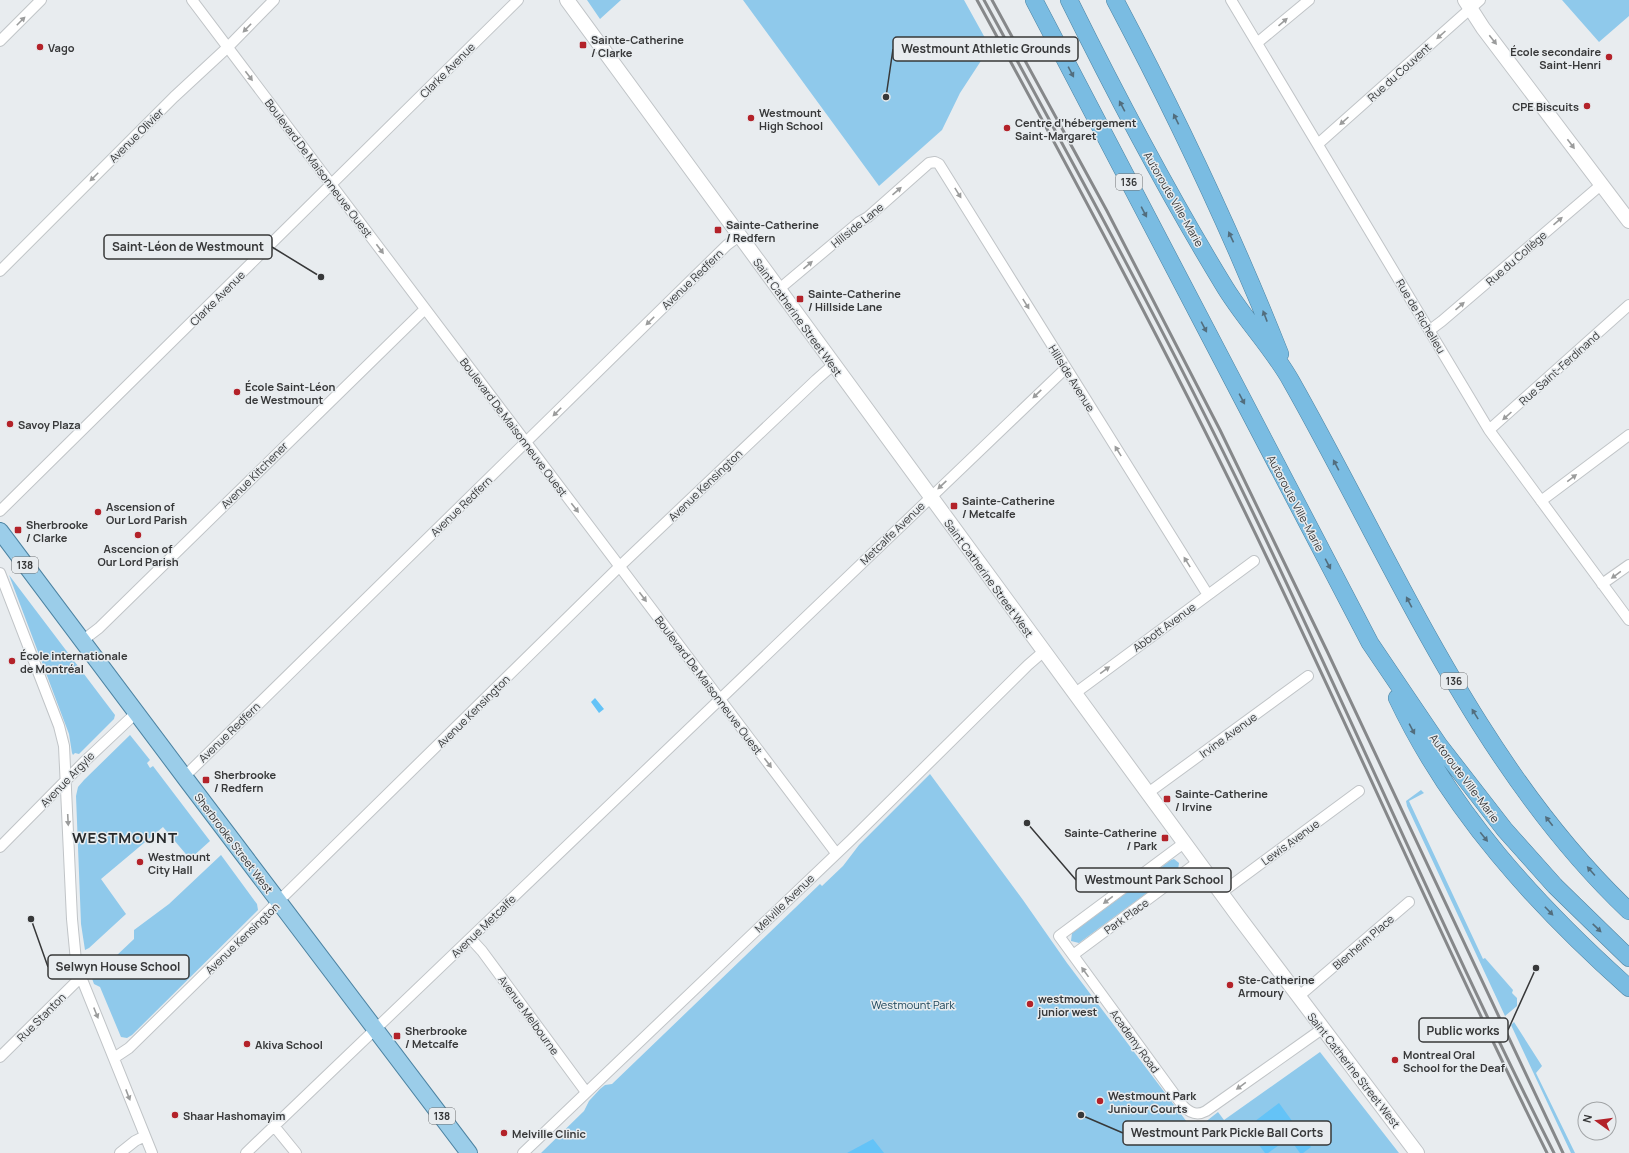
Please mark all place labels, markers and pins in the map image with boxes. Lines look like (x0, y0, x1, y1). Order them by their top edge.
place label: Sainte-Catherine / Clarke (591, 32, 684, 60)
callout: Westmount Athletic Grounds (893, 37, 1078, 61)
place label: Vago (48, 40, 75, 55)
marker: Sainte-Catherine / Clarke (578, 40, 588, 50)
marker: Vago (35, 42, 45, 52)
place label: École secondaire Saint-Henri (1510, 44, 1601, 72)
marker: École secondaire Saint-Henri (1604, 52, 1614, 62)
place label: CPE Biscuits (1512, 99, 1579, 114)
marker: CPE Biscuits (1582, 101, 1592, 111)
place label: Westmount High School (759, 105, 823, 133)
marker: Westmount High School (746, 113, 756, 123)
place label: Centre d’hébergement Saint-Margaret (1015, 115, 1137, 143)
marker: Centre d’hébergement Saint-Margaret (1002, 123, 1012, 133)
place label: Sainte-Catherine / Redfern (726, 217, 819, 245)
marker: Sainte-Catherine / Redfern (713, 225, 723, 235)
callout: Saint-Léon de Westmount (104, 235, 272, 259)
place label: Sainte-Catherine / Hillside Lane (808, 286, 901, 314)
marker: Sainte-Catherine / Hillside Lane (795, 294, 805, 304)
place label: École Saint-Léon de Westmount (245, 379, 336, 407)
marker: École Saint-Léon de Westmount (232, 387, 242, 397)
place label: Savoy Plaza (18, 417, 80, 432)
marker: Savoy Plaza (5, 419, 15, 429)
place label: Sainte-Catherine / Metcalfe (962, 493, 1055, 521)
place label: Ascension of Our Lord Parish (106, 499, 187, 527)
marker: Sainte-Catherine / Metcalfe (949, 501, 959, 511)
marker: Ascension of Our Lord Parish (93, 507, 103, 517)
place label: Sherbrooke / Clarke (26, 517, 89, 545)
marker: Sherbrooke / Clarke (13, 525, 23, 535)
marker: Ascencion of Our Lord Parish (133, 530, 143, 540)
place label: Ascencion of Our Lord Parish (97, 541, 179, 569)
place label: École internationale de Montréal (20, 648, 128, 676)
marker: École internationale de Montréal (7, 656, 17, 666)
place label: Sherbrooke / Redfern (214, 767, 277, 795)
marker: Sherbrooke / Redfern (201, 775, 211, 785)
place label: Sainte-Catherine / Irvine (1175, 786, 1268, 814)
marker: Sainte-Catherine / Irvine (1162, 794, 1172, 804)
place label: Sainte-Catherine / Park (1064, 825, 1158, 853)
marker: Sainte-Catherine / Park (1160, 833, 1170, 843)
place label: Westmount City Hall (148, 849, 211, 877)
marker: Westmount City Hall (135, 857, 145, 867)
callout: Westmount Park School (1076, 868, 1231, 892)
callout: Selwyn House School (48, 955, 189, 979)
place label: Ste-Catherine Armoury (1238, 972, 1315, 1000)
marker: Ste-Catherine Armoury (1225, 980, 1235, 990)
place label: westmount junior west (1037, 991, 1099, 1019)
marker: westmount junior west (1025, 999, 1035, 1009)
callout: Public works (1419, 1018, 1508, 1042)
place label: Sherbrooke / Metcalfe (405, 1023, 468, 1051)
marker: Sherbrooke / Metcalfe (392, 1031, 402, 1041)
place label: Akiva School (255, 1037, 323, 1052)
marker: Akiva School (242, 1039, 252, 1049)
place label: Montreal Oral School for the Deaf (1403, 1047, 1506, 1075)
marker: Montreal Oral School for the Deaf (1390, 1055, 1400, 1065)
place label: Westmount Park Juniour Courts (1108, 1088, 1197, 1116)
marker: Westmount Park Juniour Courts (1095, 1096, 1105, 1106)
place label: Shaar Hashomayim (183, 1108, 285, 1123)
marker: Shaar Hashomayim (170, 1110, 180, 1120)
callout: Westmount Park Pickle Ball Corts (1123, 1121, 1331, 1145)
place label: Melville Clinic (512, 1126, 586, 1141)
marker: Melville Clinic (499, 1128, 509, 1138)

